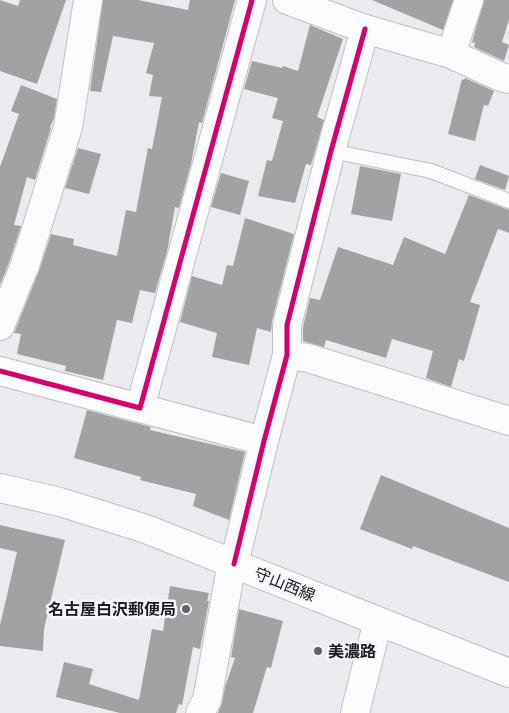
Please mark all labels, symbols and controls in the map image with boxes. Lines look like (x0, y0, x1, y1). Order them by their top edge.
street label: 守山西線 (252, 563, 318, 605)
place label: 名古屋白沢郵便局 (48, 599, 176, 619)
marker: 名古屋白沢郵便局 (180, 603, 192, 615)
place label: 美濃路 (328, 641, 376, 661)
marker: 美濃路 (312, 645, 324, 657)

